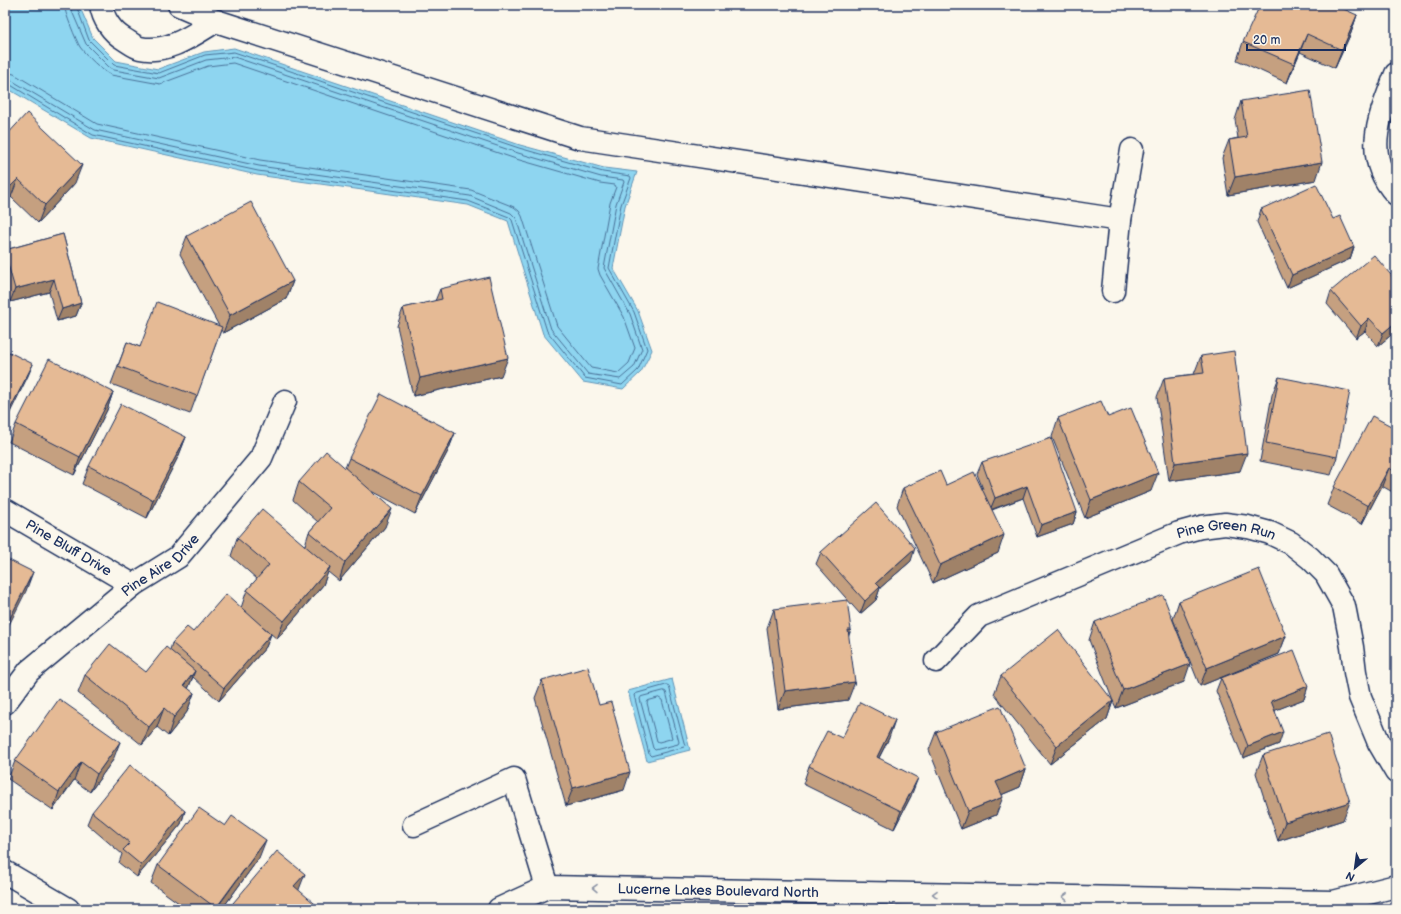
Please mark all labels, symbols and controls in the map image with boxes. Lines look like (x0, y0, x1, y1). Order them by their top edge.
scale bar (1247, 26, 1345, 52)
text: 20 m (1253, 33, 1280, 48)
street label: Pine Bluff Drive (22, 516, 115, 580)
street label: Pine Green Run (1175, 516, 1279, 544)
street label: Pine Aire Drive (118, 530, 203, 600)
north arrow (1335, 848, 1375, 888)
text: N (1344, 869, 1357, 884)
street label: Lucerne Lakes Boulevard North (617, 880, 819, 901)
one-way arrow (592, 884, 598, 892)
one-way arrow (932, 890, 938, 898)
one-way arrow (1062, 893, 1068, 901)

